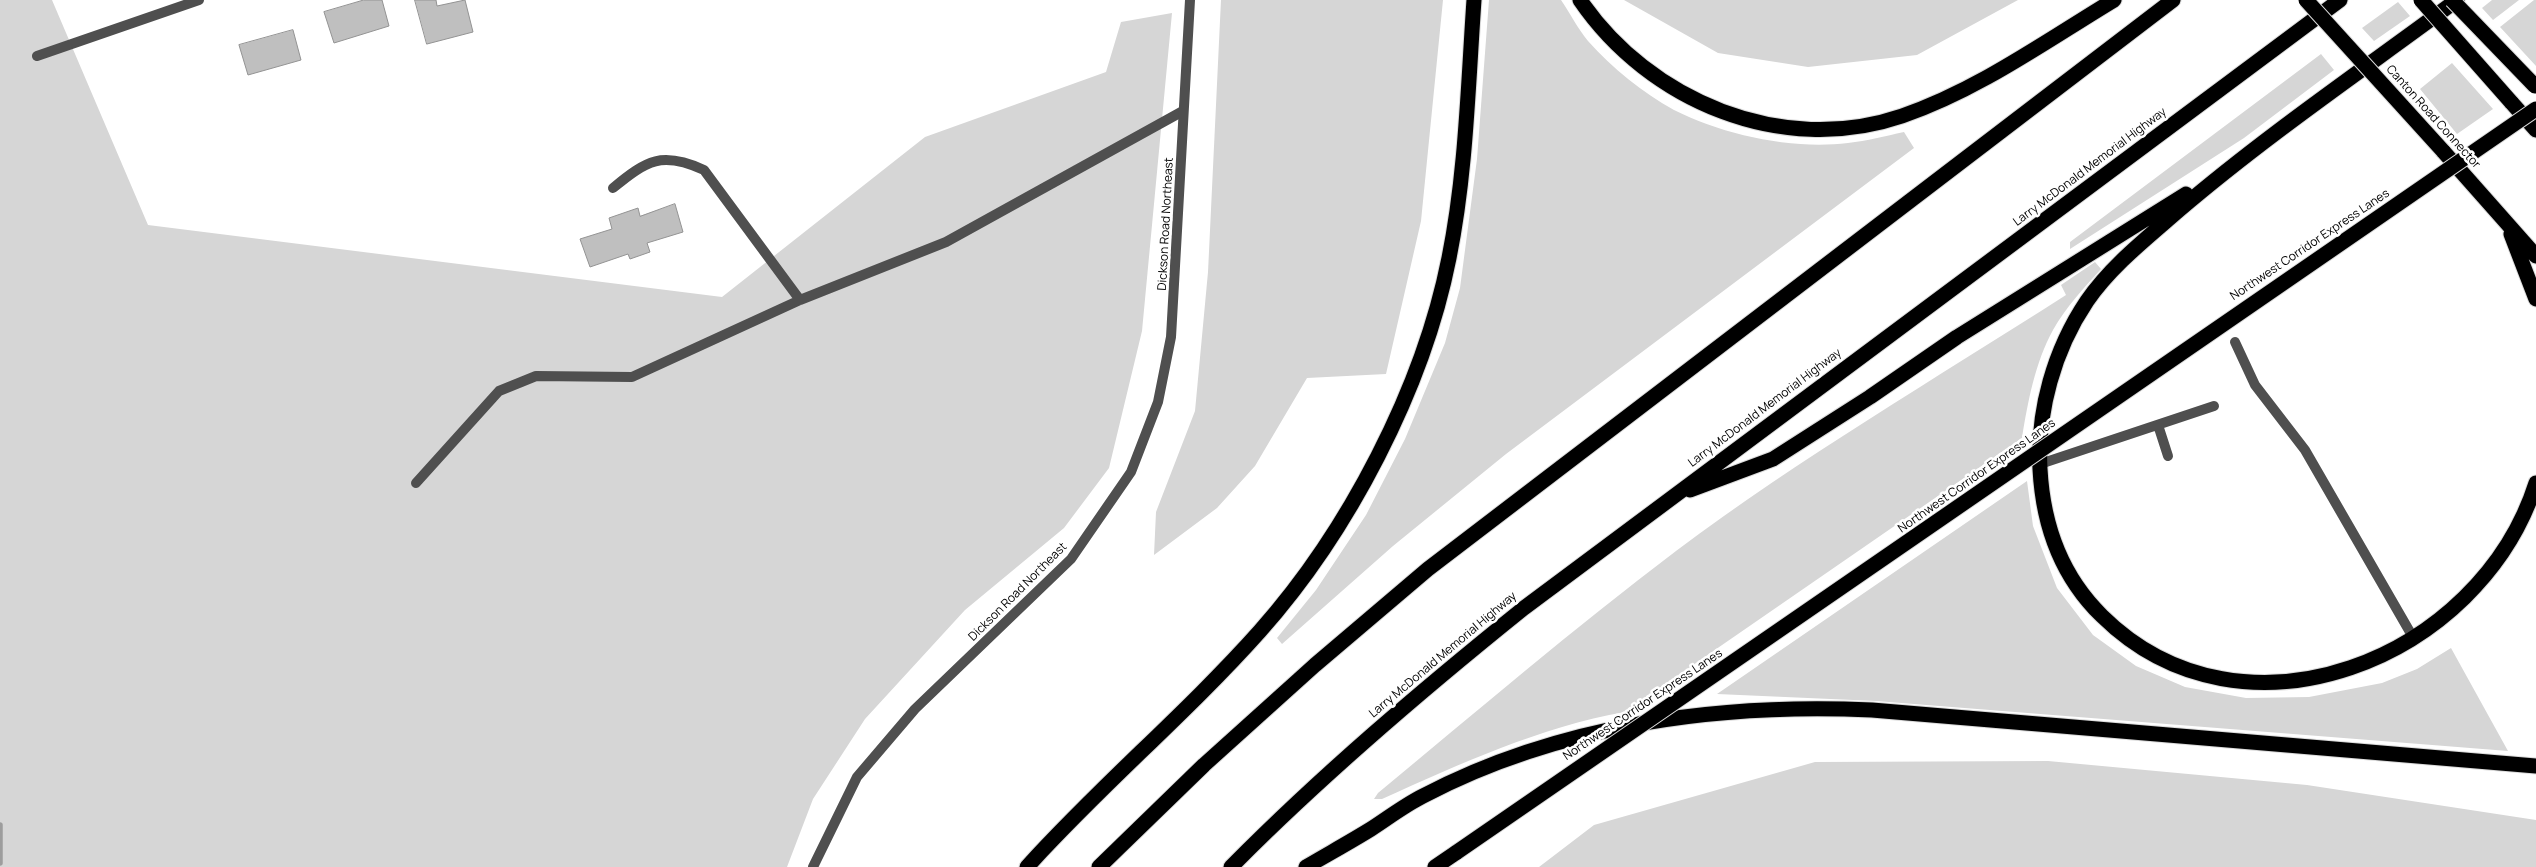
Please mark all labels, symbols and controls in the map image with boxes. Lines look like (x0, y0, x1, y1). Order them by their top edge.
street label: Canton Road Connector (2383, 62, 2483, 172)
street label: Larry McDonald Memorial Highway (2011, 105, 2169, 229)
street label: Dickson Road Northeast (1155, 157, 1177, 291)
street label: Northwest Corridor Express Lanes (2228, 186, 2392, 304)
street label: Larry McDonald Memorial Highway (1686, 346, 1844, 470)
street label: Northwest Corridor Express Lanes (1896, 416, 2058, 536)
street label: Dickson Road Northeast (966, 540, 1070, 644)
street label: Larry McDonald Memorial Highway (1366, 589, 1520, 721)
street label: Northwest Corridor Express Lanes (1561, 646, 1725, 764)

